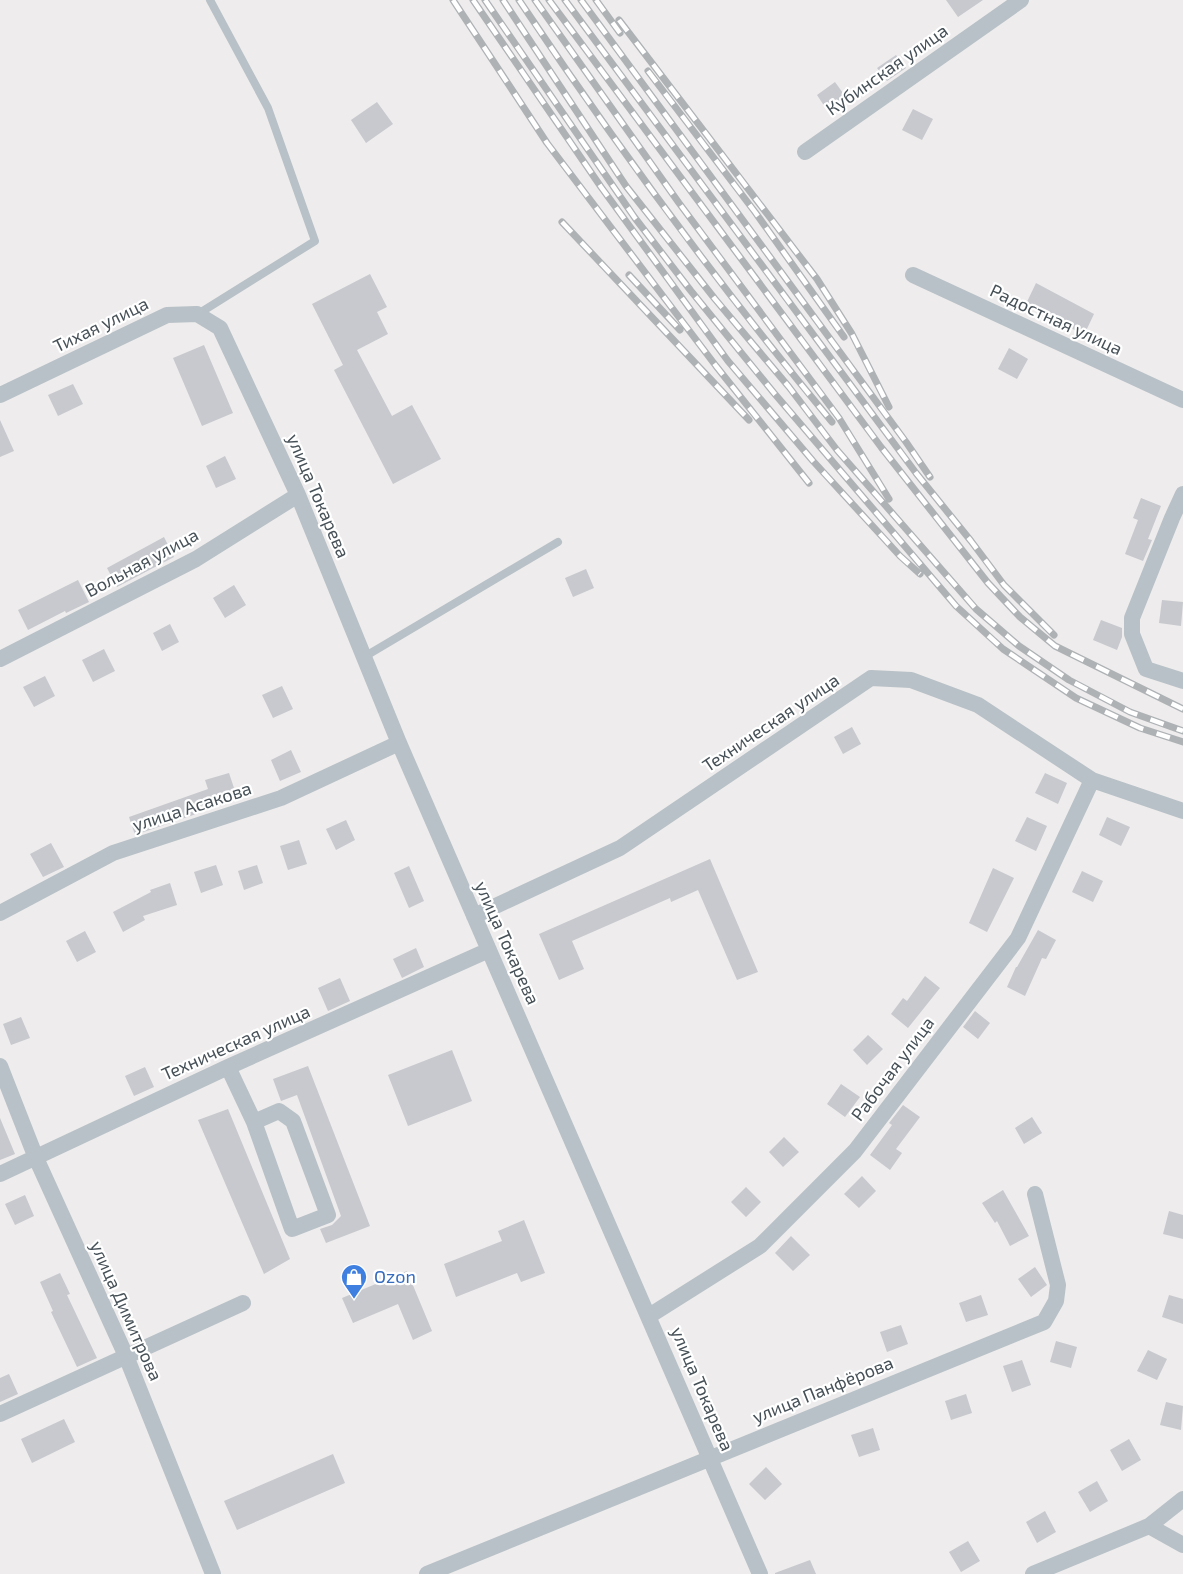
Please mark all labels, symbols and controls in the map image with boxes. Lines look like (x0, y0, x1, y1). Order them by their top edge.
street label: Кубинская улица (821, 19, 952, 119)
street label: Радостная улица (987, 279, 1126, 359)
street label: Тихая улица (49, 292, 152, 357)
street label: улица Токарева (283, 430, 355, 561)
street label: Вольная улица (81, 523, 202, 601)
street label: Техническая улица (698, 668, 843, 776)
street label: улица Асакова (129, 776, 254, 836)
street label: улица Токарева (471, 877, 545, 1008)
street label: Техническая улица (158, 999, 313, 1085)
street label: Рабочая улица (846, 1012, 939, 1125)
street label: улица Димитрова (86, 1237, 168, 1384)
shop icon: Ozon (339, 1262, 369, 1300)
place label: Ozon (374, 1265, 416, 1287)
street label: улица Токарева (667, 1323, 739, 1454)
street label: улица Панфёрова (749, 1351, 896, 1427)

